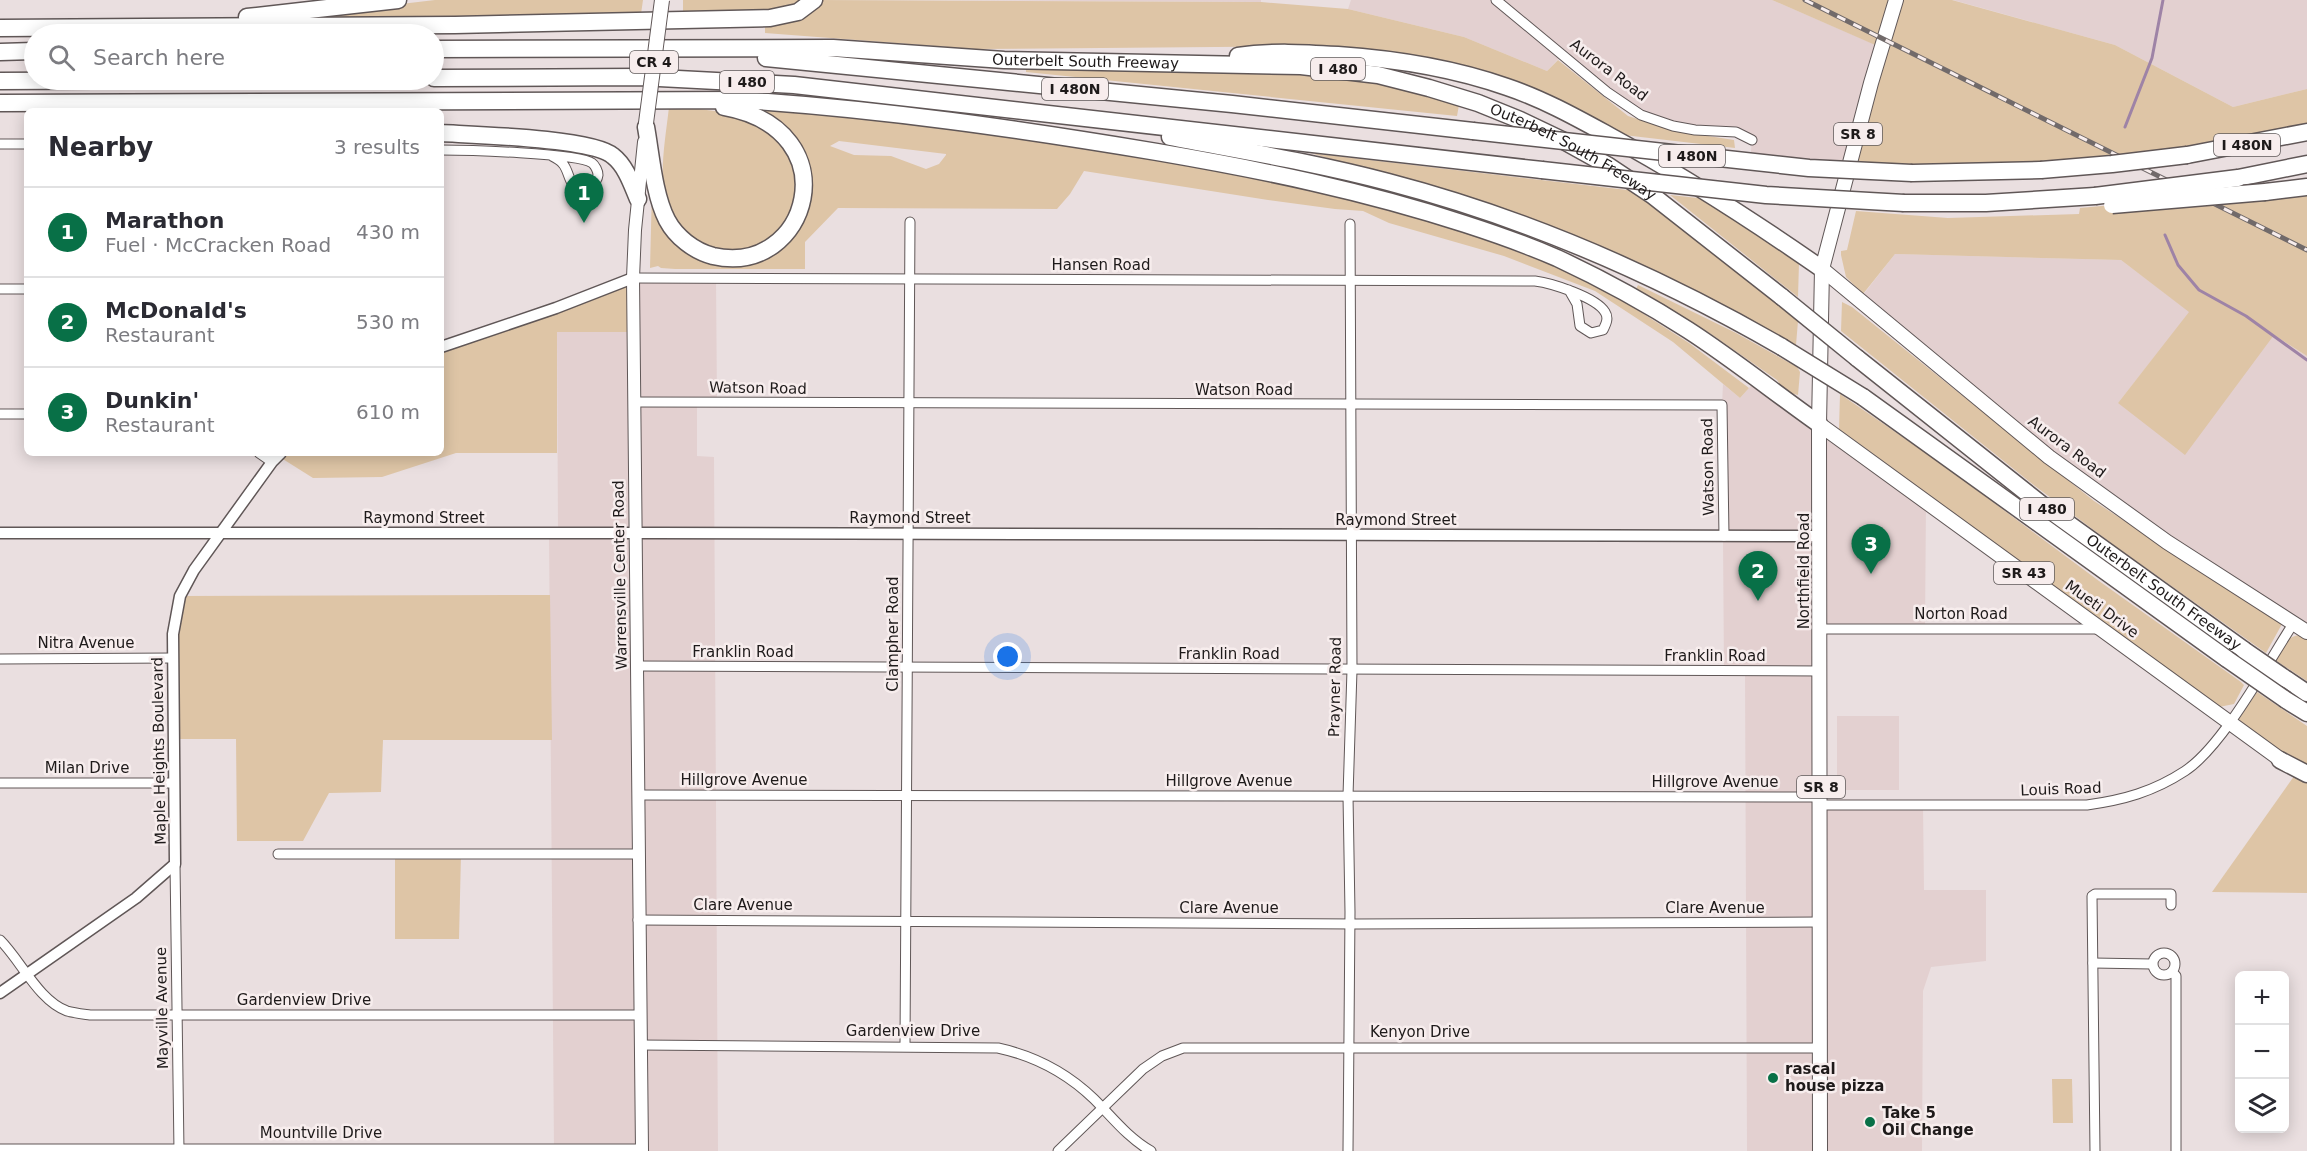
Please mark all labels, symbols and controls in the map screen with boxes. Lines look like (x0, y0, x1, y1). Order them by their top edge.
search box (24, 24, 444, 90)
street label: Aurora Road (1567, 35, 1651, 105)
icon: search (45, 41, 78, 74)
text: Search here (93, 45, 225, 70)
street label: Outerbelt South Freeway (992, 50, 1179, 73)
road number: CR 4 (630, 51, 678, 73)
road number: I 480 (1311, 58, 1365, 80)
road number: I 480 (720, 71, 774, 93)
road number: I 480N (1042, 78, 1108, 100)
street label: Outerbelt South Freeway (1487, 100, 1660, 204)
road number: SR 8 (1834, 123, 1882, 145)
text: Nearby (48, 132, 153, 162)
road number: I 480N (2214, 134, 2280, 156)
text: 3 results (334, 135, 420, 159)
road number: I 480N (1659, 145, 1725, 167)
pin: 1 (564, 174, 604, 223)
text: Marathon (105, 208, 224, 233)
text: 1 (61, 220, 74, 244)
text: 430 m (356, 220, 420, 244)
text: Fuel · McCracken Road (105, 233, 331, 257)
street label: Hansen Road (1052, 256, 1150, 274)
text: McDonald's (105, 298, 247, 323)
text: 2 (61, 310, 74, 334)
text: 530 m (356, 310, 420, 334)
text: Restaurant (105, 323, 215, 347)
street label: Watson Road (709, 378, 807, 398)
street label: Watson Road (1195, 381, 1293, 399)
text: Dunkin' (105, 388, 199, 413)
text: 3 (61, 400, 74, 424)
text: 610 m (356, 400, 420, 424)
street label: Aurora Road (2025, 412, 2109, 482)
text: Restaurant (105, 413, 215, 437)
street label: Watson Road (1698, 418, 1718, 516)
street label: Warrensville Center Road (609, 480, 631, 670)
road number: I 480 (2020, 498, 2074, 520)
street label: Raymond Street (363, 509, 485, 527)
street label: Raymond Street (849, 509, 971, 527)
street label: Raymond Street (1335, 511, 1457, 529)
street label: Northfield Road (1795, 513, 1813, 629)
pin: 3 (1852, 524, 1890, 574)
street label: Outerbelt South Freeway (2083, 530, 2245, 654)
pin: 2 (1738, 552, 1778, 601)
road number: SR 43 (1994, 562, 2054, 584)
street label: Clampher Road (884, 576, 902, 692)
street label: Mueti Drive (2062, 576, 2142, 642)
street label: Norton Road (1914, 605, 2008, 623)
street label: Nitra Avenue (37, 634, 135, 652)
street label: Prayner Road (1325, 637, 1345, 737)
your location (993, 642, 1022, 671)
street label: Franklin Road (692, 643, 794, 661)
street label: Franklin Road (1178, 645, 1280, 663)
street label: Franklin Road (1664, 647, 1766, 665)
street label: Maple Heights Boulevard (148, 657, 170, 845)
street label: Milan Drive (45, 759, 129, 777)
street label: Hillgrove Avenue (681, 771, 807, 789)
street label: Hillgrove Avenue (1166, 772, 1292, 790)
street label: Hillgrove Avenue (1652, 773, 1778, 791)
road number: SR 8 (1797, 776, 1845, 798)
street label: Louis Road (2020, 779, 2102, 799)
street label: Clare Avenue (693, 896, 793, 914)
street label: Clare Avenue (1179, 899, 1279, 917)
street label: Clare Avenue (1665, 899, 1765, 917)
street label: Mayville Avenue (152, 947, 172, 1069)
map controls (2235, 971, 2289, 1133)
button: + (2235, 971, 2289, 1025)
street label: Gardenview Drive (237, 991, 371, 1009)
street label: Gardenview Drive (846, 1022, 980, 1040)
street label: Kenyon Drive (1370, 1023, 1470, 1041)
button: − (2235, 1025, 2289, 1079)
place label: rascal house pizza (1785, 1060, 1884, 1095)
marker: rascal house pizza (1766, 1071, 1780, 1085)
button: layers (2235, 1079, 2289, 1133)
place label: Take 5 Oil Change (1882, 1104, 1974, 1139)
marker: Take 5 Oil Change (1863, 1115, 1877, 1129)
street label: Mountville Drive (260, 1124, 382, 1142)

